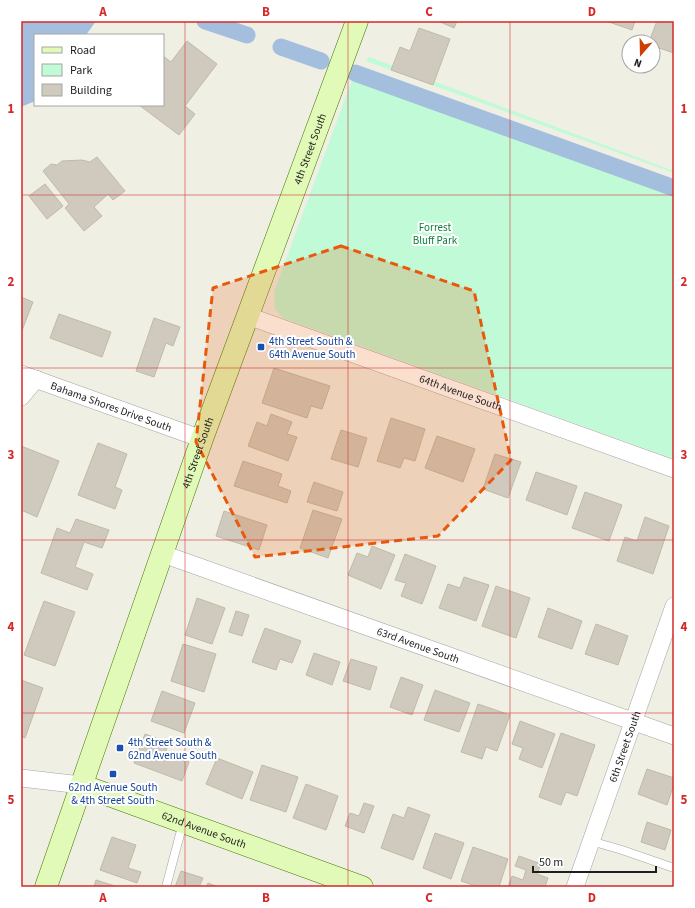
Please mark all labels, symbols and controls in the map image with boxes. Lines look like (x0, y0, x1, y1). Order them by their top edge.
text: A (98, 3, 107, 21)
text: B (262, 3, 270, 21)
text: C (425, 3, 433, 21)
text: D (588, 3, 596, 21)
legend (34, 34, 164, 106)
north arrow (621, 34, 661, 74)
text: Road (70, 42, 96, 59)
text: N (632, 55, 644, 71)
text: Park (70, 62, 92, 79)
text: Building (70, 82, 112, 99)
text: 1 (8, 100, 15, 118)
text: 1 (681, 100, 688, 118)
street label: 4th Street South (290, 111, 330, 186)
park label: Forrest Bluff Park (413, 220, 458, 248)
text: 2 (8, 273, 15, 291)
text: 2 (681, 273, 688, 291)
place label: 4th Street South & 64th Avenue South (269, 334, 355, 362)
marker: 4th Street South & 64th Avenue South (256, 342, 266, 352)
street label: 64th Avenue South (417, 371, 504, 414)
street label: Bahama Shores Drive South (49, 378, 174, 435)
street label: 4th Street South (178, 415, 217, 490)
text: 3 (8, 446, 15, 464)
text: 3 (681, 446, 688, 464)
text: 4 (8, 618, 15, 636)
text: 4 (681, 618, 688, 636)
street label: 63rd Avenue South (375, 623, 462, 667)
street label: 6th Street South (605, 709, 644, 784)
place label: 4th Street South & 62nd Avenue South (128, 735, 217, 763)
marker: 4th Street South & 62nd Avenue South (115, 743, 125, 753)
marker: 62nd Avenue South & 4th Street South (108, 769, 118, 779)
place label: 62nd Avenue South & 4th Street South (69, 780, 157, 808)
text: 5 (8, 791, 15, 809)
text: 5 (681, 791, 688, 809)
street label: 62nd Avenue South (160, 807, 249, 852)
scale bar (533, 848, 656, 874)
text: 50 m (539, 854, 563, 871)
text: A (98, 889, 107, 907)
text: B (262, 889, 270, 907)
text: C (425, 889, 433, 907)
text: D (588, 889, 596, 907)

